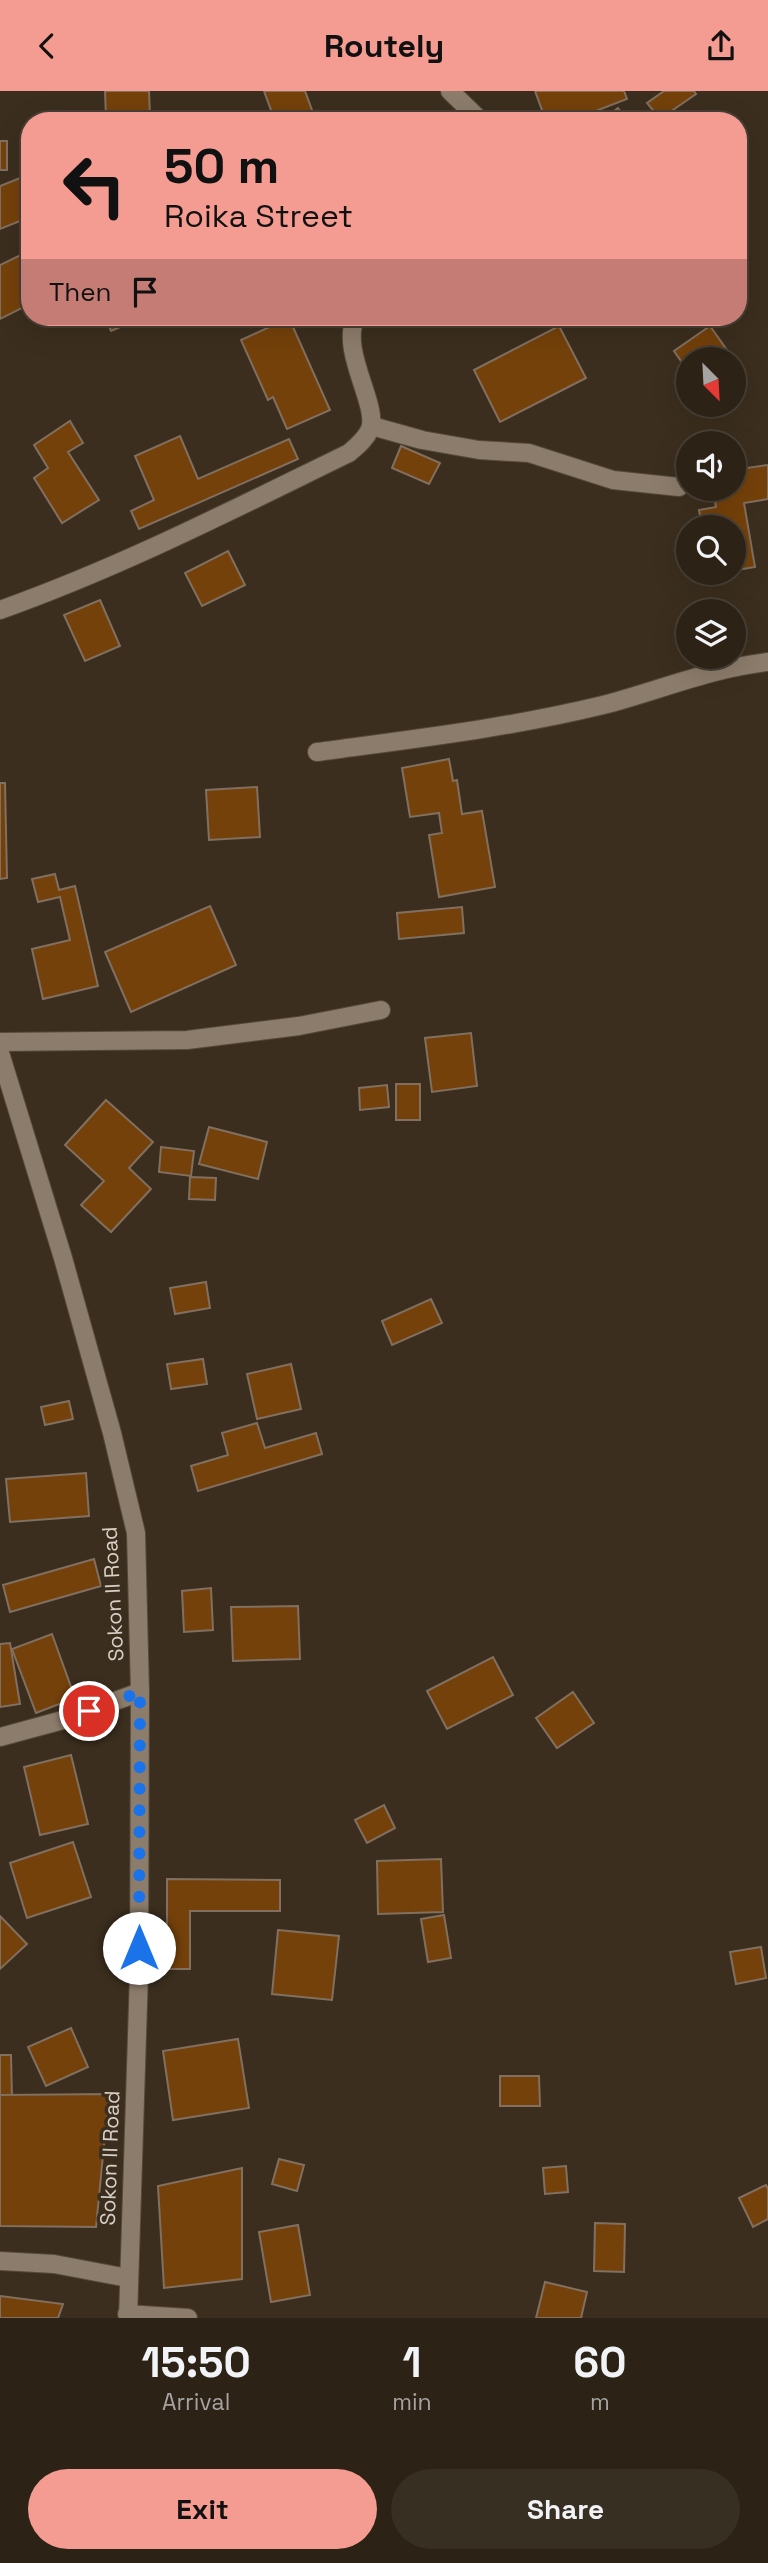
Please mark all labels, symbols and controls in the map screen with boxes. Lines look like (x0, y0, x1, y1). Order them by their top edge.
text: Routely (324, 26, 444, 66)
icon: back (28, 27, 66, 65)
icon: share (702, 27, 740, 65)
text: 50 m (164, 135, 279, 197)
icon: left (49, 140, 140, 231)
text: Roika Street (164, 196, 353, 236)
icon: arrive (126, 273, 164, 311)
text: Then (49, 275, 112, 309)
north arrow (676, 347, 746, 417)
map controls (676, 347, 746, 669)
button: sound (676, 431, 746, 501)
button: search (676, 515, 746, 585)
button: layers (676, 599, 746, 669)
street label: Sokon II Road (95, 1526, 130, 1662)
pin (59, 1681, 119, 1741)
icon: arrive (70, 1692, 108, 1730)
position arrow (102, 1911, 176, 1985)
street label: Sokon II Road (94, 2090, 125, 2226)
text: 15:50 (142, 2336, 251, 2389)
text: 1 (402, 2336, 421, 2389)
text: 60 (573, 2336, 626, 2389)
text: Arrival (162, 2387, 230, 2417)
text: min (392, 2387, 432, 2417)
text: m (590, 2387, 610, 2417)
button: Exit (28, 2469, 377, 2549)
button: Share (391, 2469, 740, 2549)

